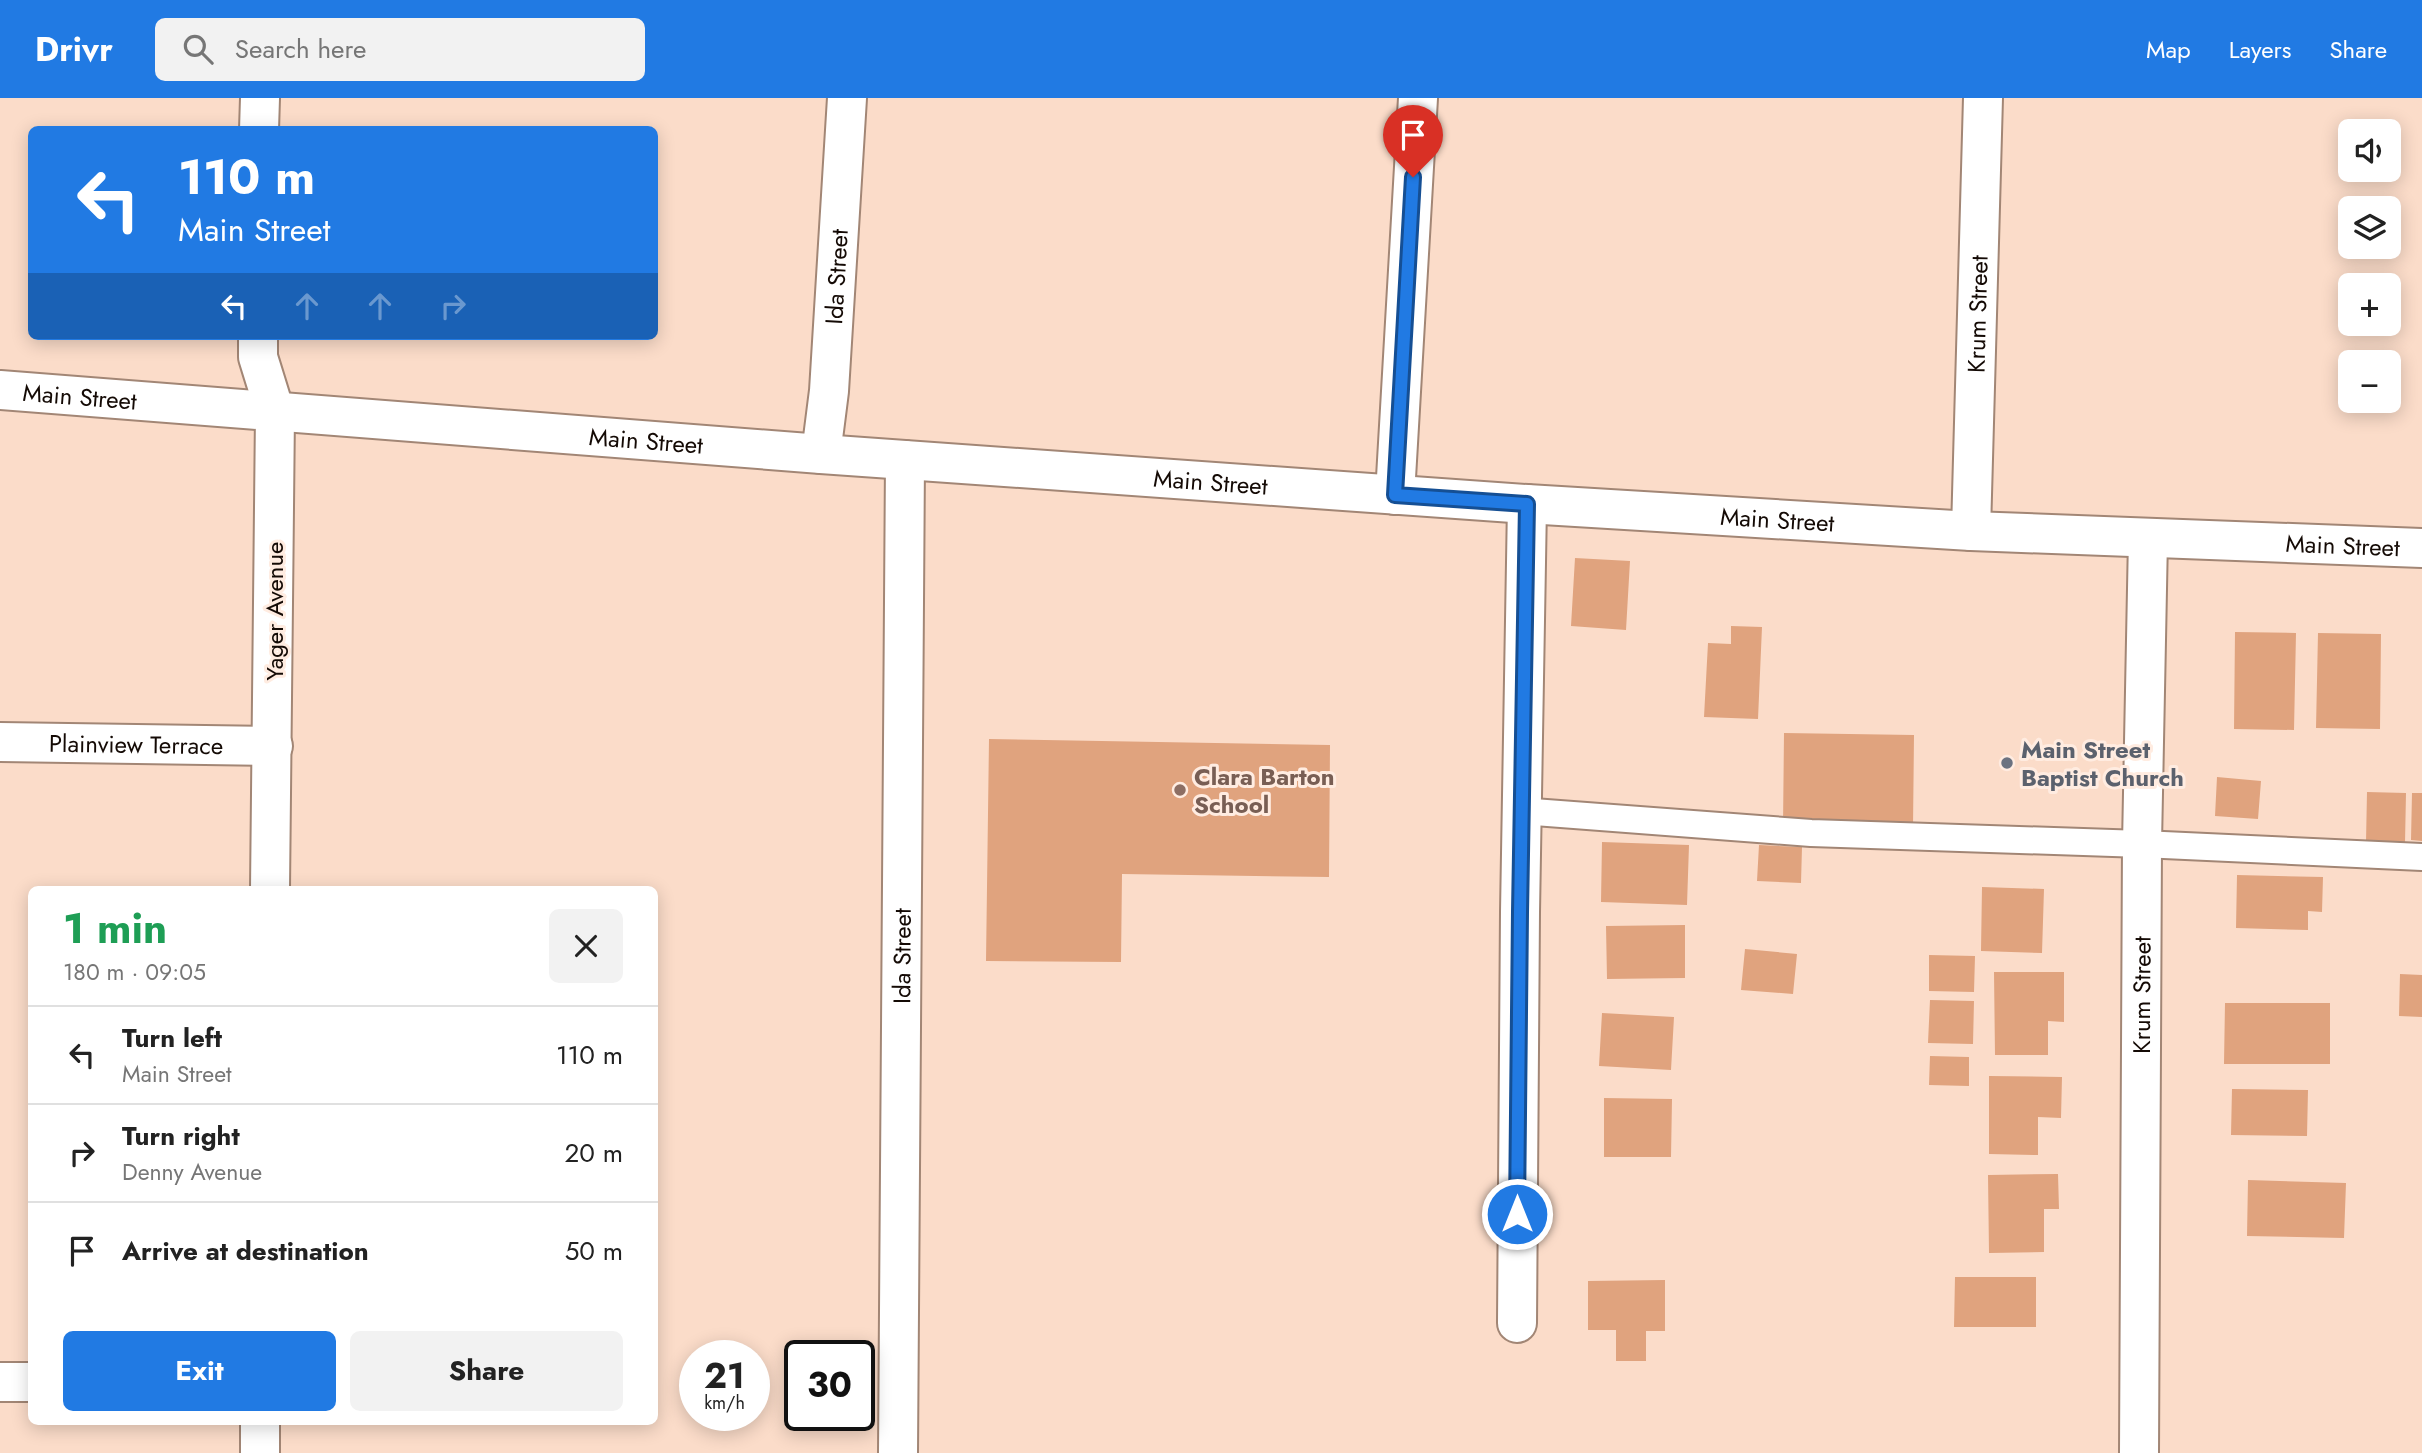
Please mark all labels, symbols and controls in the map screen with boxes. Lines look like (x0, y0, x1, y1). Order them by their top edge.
search box (155, 18, 645, 81)
text: Drivr (35, 26, 113, 73)
icon: search (179, 30, 217, 68)
text: Search here (235, 30, 366, 68)
text: Map (2146, 32, 2191, 67)
text: Layers (2229, 32, 2291, 67)
text: Share (2329, 32, 2387, 67)
pin (1383, 105, 1443, 177)
icon: arrive (1394, 116, 1432, 154)
map controls (2338, 119, 2401, 413)
button: sound (2338, 119, 2401, 182)
text: 110 m (178, 142, 315, 212)
icon: left (63, 154, 154, 245)
button: layers (2338, 196, 2401, 259)
text: Main Street (178, 207, 330, 253)
street label: Ida Street (816, 228, 856, 326)
street label: Krum Street (1958, 255, 1996, 373)
button: + (2338, 273, 2401, 336)
icon: left (215, 287, 253, 325)
icon: ahead (288, 287, 326, 325)
icon: ahead (361, 287, 399, 325)
icon: right (434, 287, 472, 325)
button: − (2338, 350, 2401, 413)
street label: Main Street (21, 374, 138, 418)
street label: Main Street (588, 418, 705, 462)
street label: Main Street (1152, 460, 1269, 503)
street label: Main Street (1719, 498, 1836, 540)
street label: Main Street (2285, 525, 2401, 565)
street label: Yager Avenue (257, 542, 292, 680)
street label: Plainview Terrace (49, 725, 223, 763)
place label: Main Street Baptist Church (2021, 732, 2184, 795)
marker: Main Street Baptist Church (1999, 755, 2015, 771)
place label: Clara Barton School (1194, 759, 1335, 822)
marker: Clara Barton School (1172, 782, 1188, 798)
text: 1 min (63, 898, 167, 959)
street label: Ida Street (884, 908, 919, 1004)
button: close (549, 909, 623, 983)
street label: Krum Street (2123, 936, 2159, 1054)
text: 180 m · 09:05 (63, 955, 206, 989)
text: Turn left (122, 1019, 222, 1057)
icon: left (63, 1036, 101, 1074)
text: 110 m (556, 1036, 623, 1074)
text: Main Street (122, 1057, 232, 1091)
text: Turn right (122, 1117, 240, 1155)
icon: right (63, 1134, 101, 1172)
text: 20 m (565, 1134, 623, 1172)
text: Denny Avenue (122, 1155, 262, 1189)
position arrow (1480, 1177, 1554, 1251)
icon: arrive (63, 1232, 101, 1270)
text: Arrive at destination (122, 1232, 369, 1270)
text: 50 m (565, 1232, 623, 1270)
button: Exit (63, 1331, 336, 1411)
button: Share (350, 1331, 623, 1411)
speed limit sign: 30 (784, 1340, 875, 1431)
text: 21 (704, 1351, 745, 1401)
text: km/h (704, 1390, 745, 1416)

